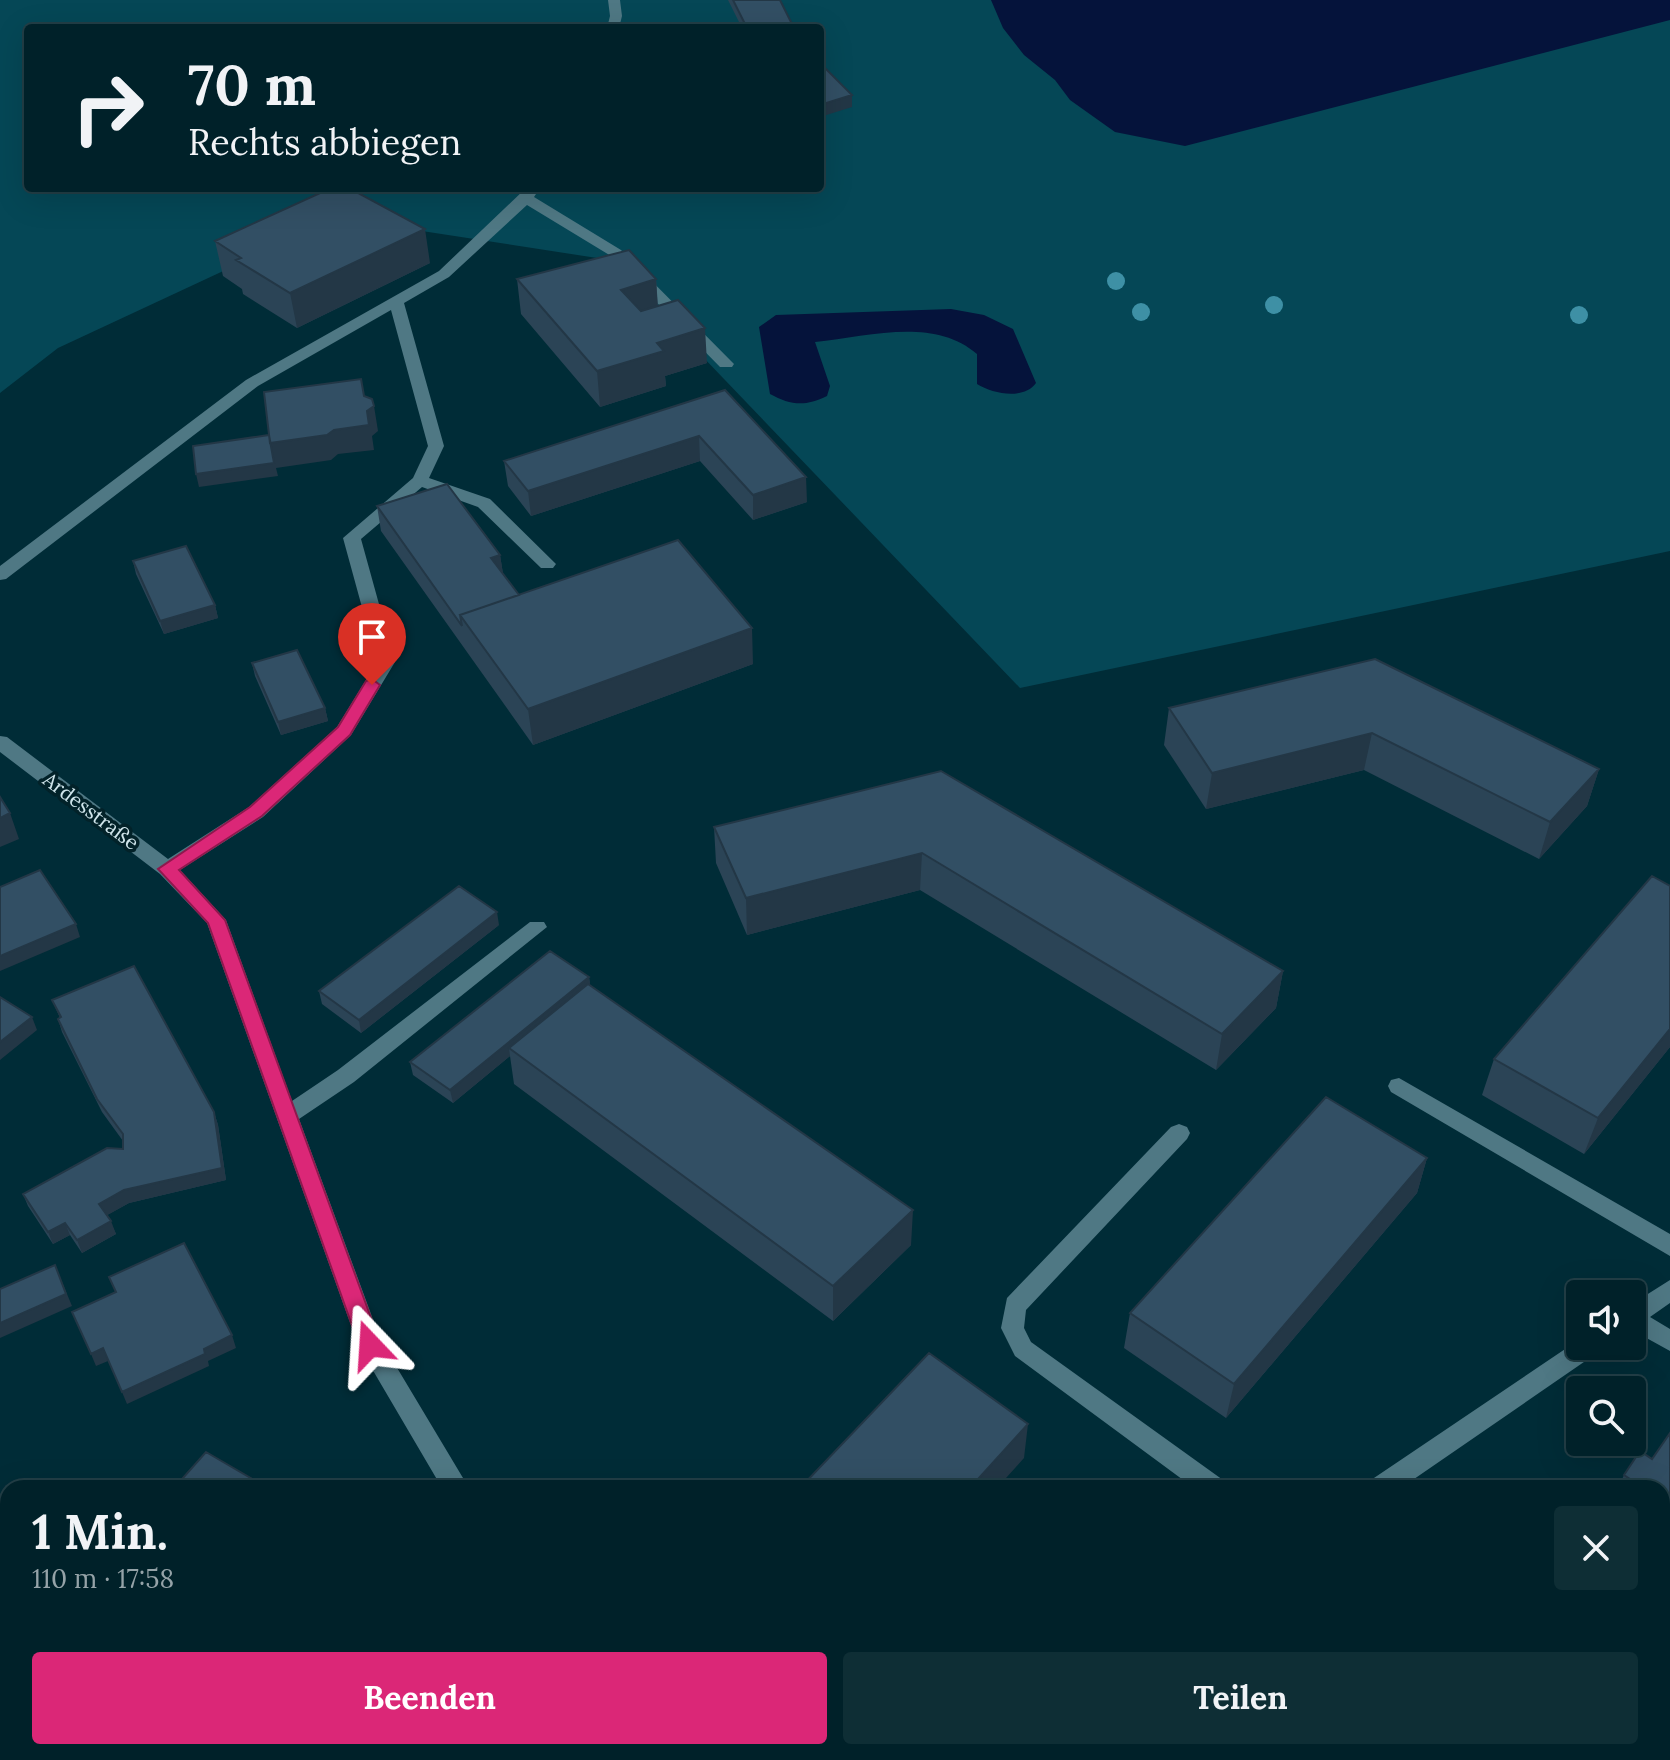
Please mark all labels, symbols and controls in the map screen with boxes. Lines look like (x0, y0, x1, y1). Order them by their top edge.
text: 70 m (188, 49, 316, 120)
icon: right (56, 56, 160, 160)
text: Rechts abbiegen (188, 119, 461, 165)
pin (338, 603, 406, 685)
icon: arrive (350, 615, 394, 659)
street label: Ardesstraße (38, 766, 144, 855)
map controls (1566, 1280, 1646, 1456)
button: sound (1566, 1280, 1646, 1360)
position arrow (328, 1303, 412, 1387)
button: search (1566, 1376, 1646, 1456)
text: 1 Min. (32, 1501, 168, 1562)
button: close (1554, 1506, 1638, 1590)
text: 110 m · 17:58 (32, 1562, 174, 1595)
button: Beenden (32, 1652, 827, 1744)
button: Teilen (843, 1652, 1638, 1744)

